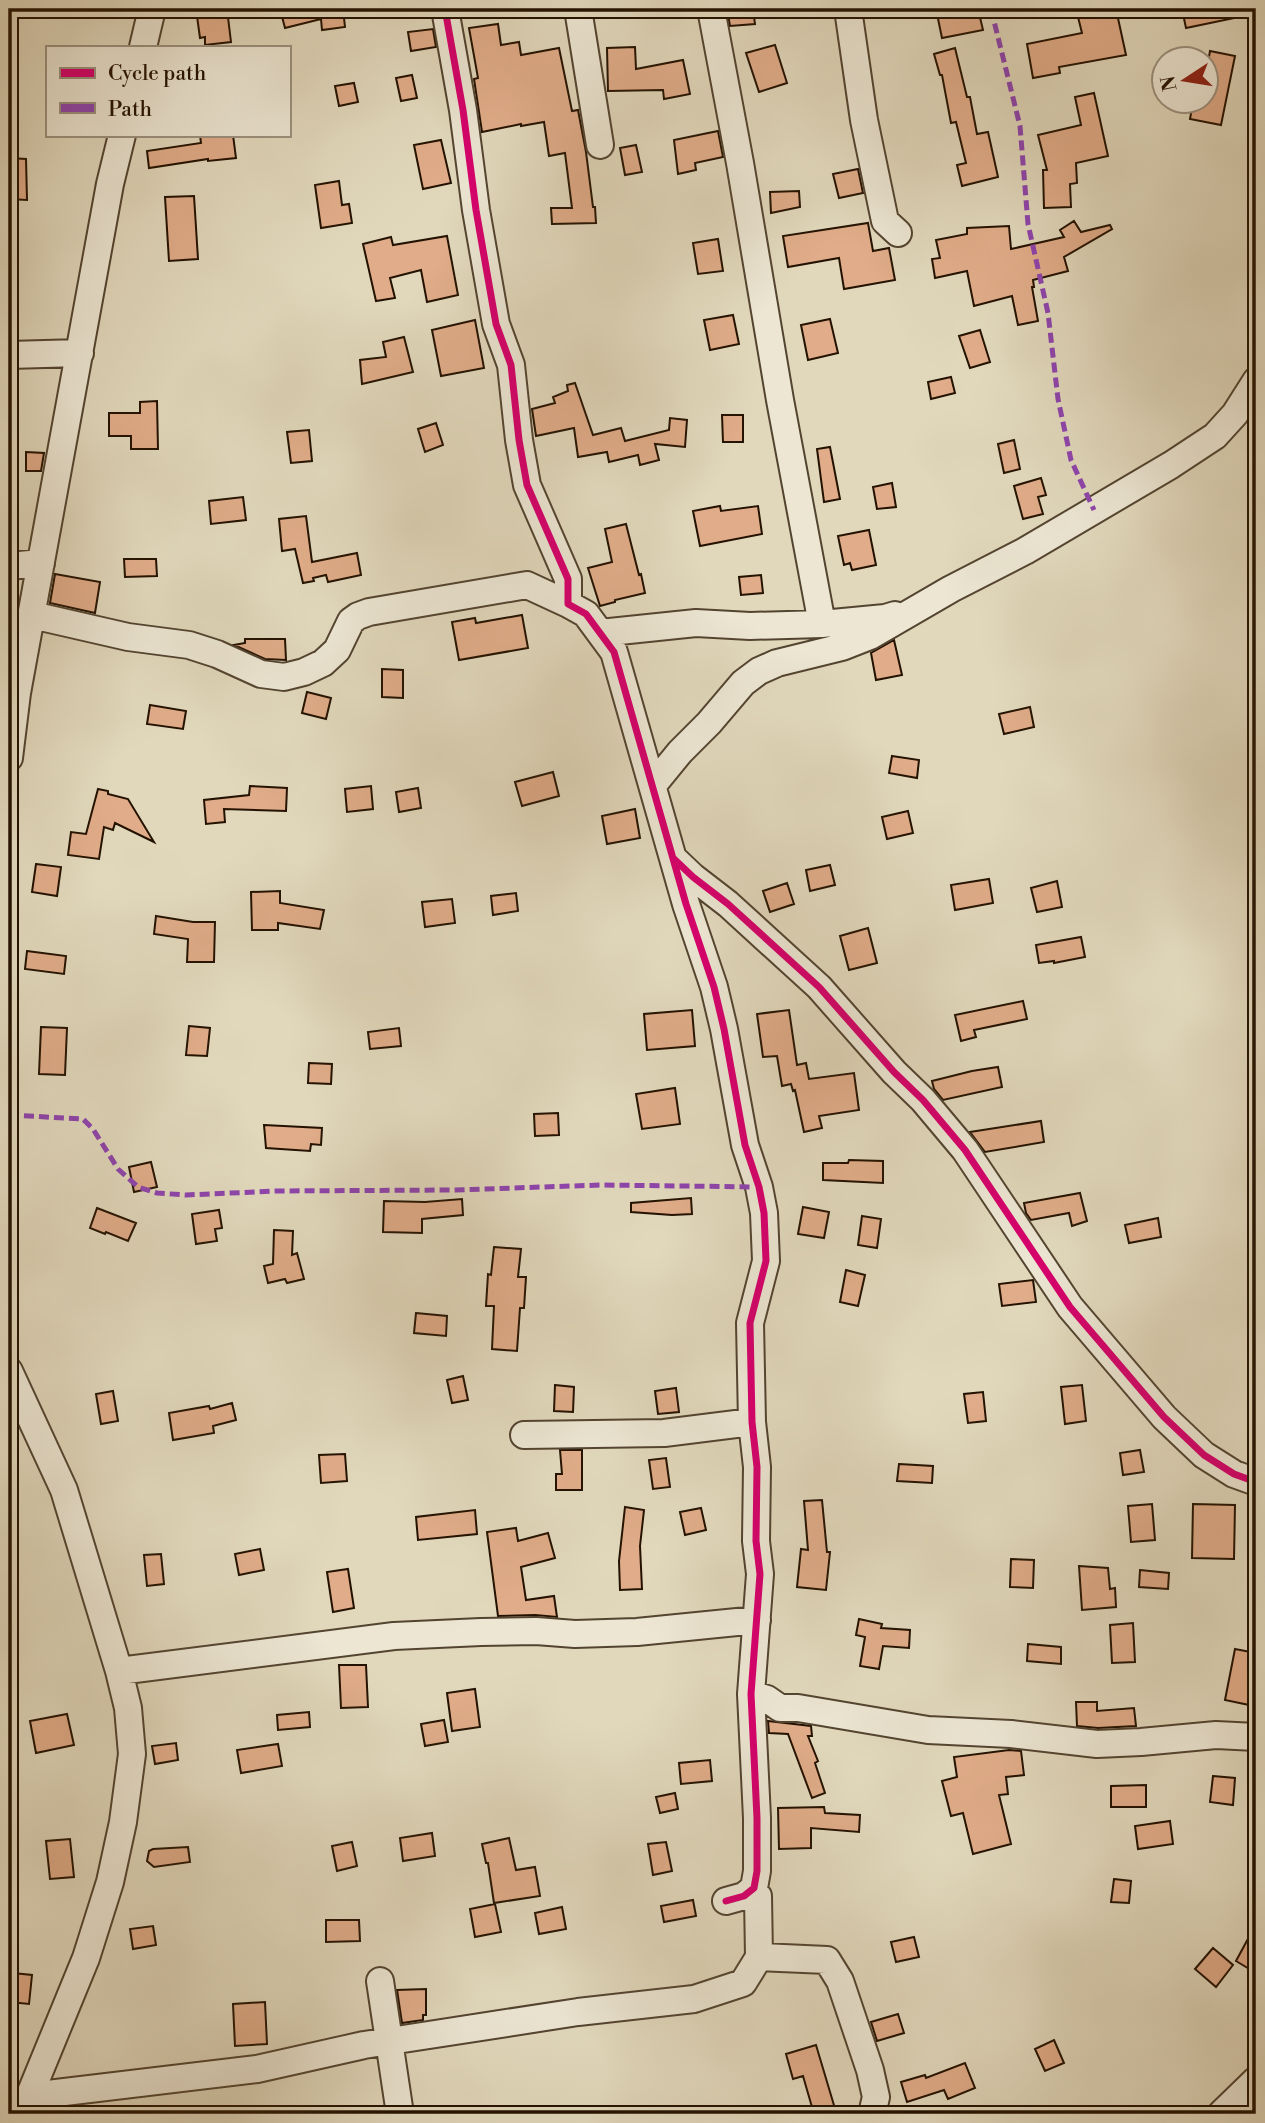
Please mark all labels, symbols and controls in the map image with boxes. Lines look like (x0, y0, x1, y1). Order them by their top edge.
legend (46, 46, 290, 136)
north arrow (1150, 46, 1220, 116)
text: Cycle path (108, 61, 207, 87)
text: N (1156, 73, 1183, 93)
text: Path (108, 97, 153, 123)

